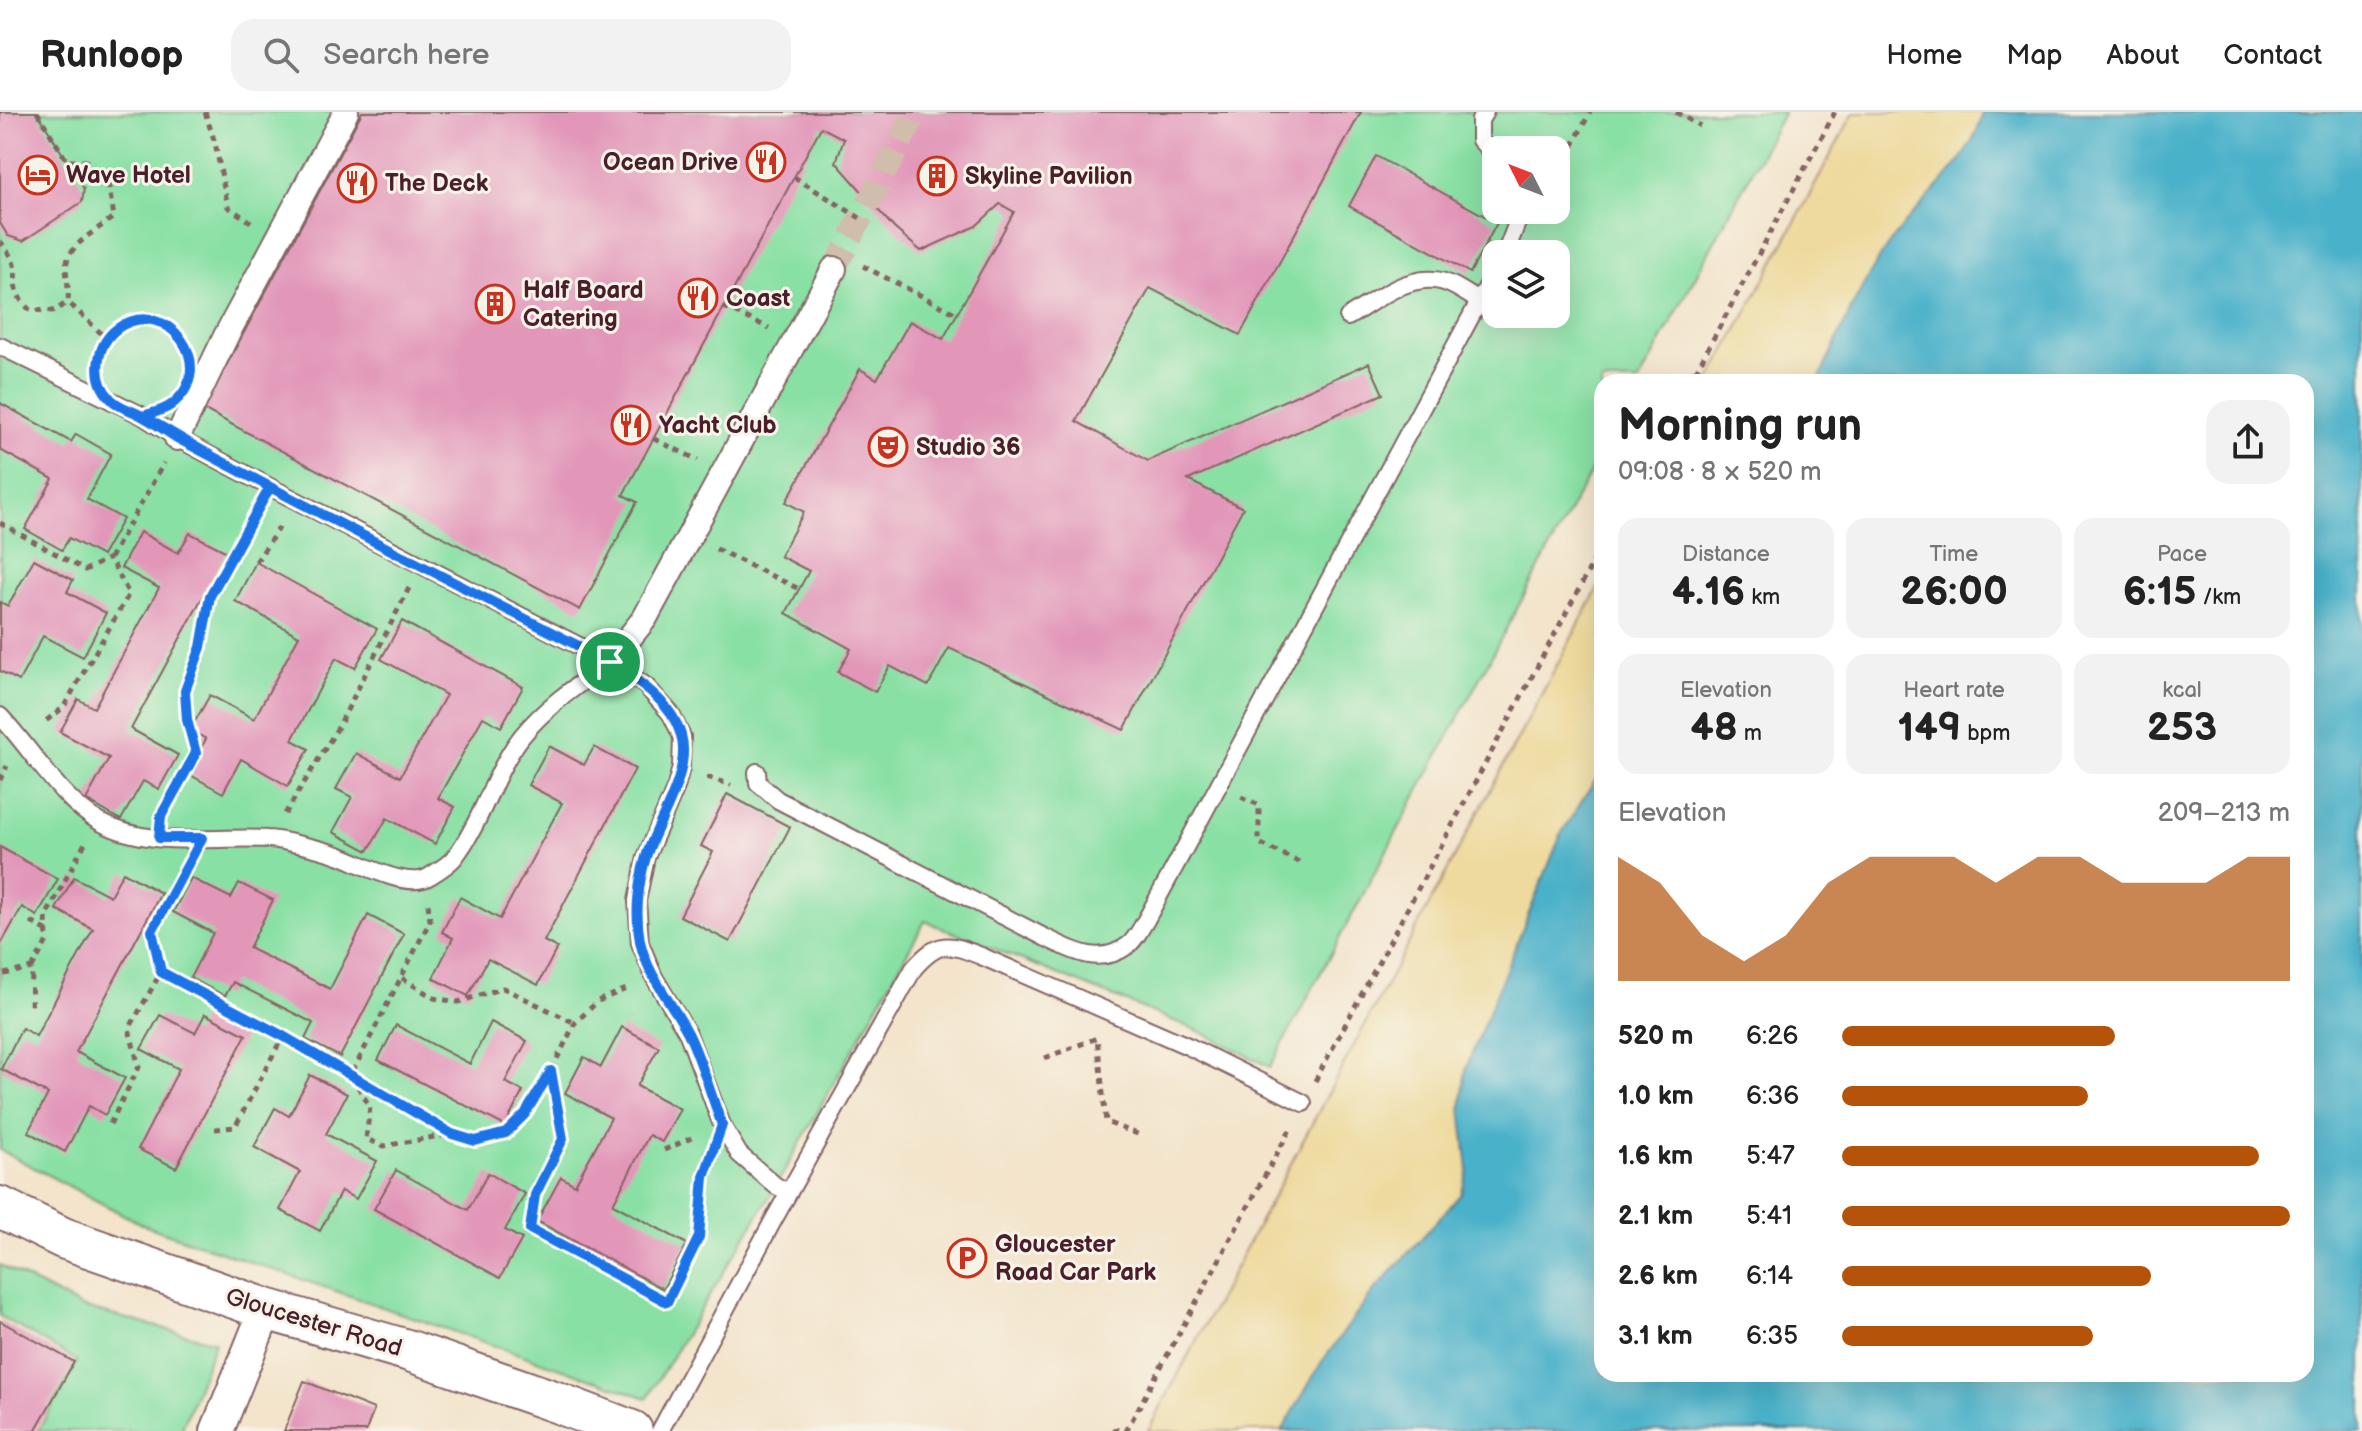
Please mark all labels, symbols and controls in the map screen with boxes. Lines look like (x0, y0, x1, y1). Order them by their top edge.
search box (231, 19, 791, 91)
text: Runloop (40, 33, 183, 78)
icon: search (259, 33, 303, 77)
text: Search here (323, 37, 489, 73)
text: Home (1886, 39, 1962, 72)
text: Map (2006, 39, 2063, 72)
text: About (2107, 39, 2179, 72)
text: Contact (2223, 39, 2322, 72)
north arrow (1482, 136, 1570, 224)
map controls (1482, 136, 1570, 328)
restaurant icon: Ocean Drive (745, 141, 787, 183)
place label: Ocean Drive (603, 148, 738, 177)
hotel icon: Wave Hotel (17, 154, 59, 196)
building icon: Skyline Pavilion (916, 155, 958, 197)
place label: Wave Hotel (66, 161, 191, 190)
restaurant icon: The Deck (336, 162, 378, 204)
place label: Skyline Pavilion (965, 162, 1133, 191)
place label: The Deck (385, 169, 489, 198)
button: layers (1482, 240, 1570, 328)
place label: Half Board Catering (523, 276, 643, 333)
restaurant icon: Coast (677, 277, 719, 319)
building icon: Half Board Catering (474, 283, 516, 325)
place label: Coast (726, 284, 790, 313)
text: Morning run (1618, 400, 1862, 453)
button: share (2206, 400, 2290, 484)
restaurant icon: Yacht Club (610, 404, 652, 446)
place label: Yacht Club (659, 411, 777, 440)
theatre icon: Studio 36 (867, 426, 909, 468)
place label: Studio 36 (916, 433, 1021, 462)
text: 09:08 · 8 × 520 m (1618, 457, 1821, 488)
text: Distance (1682, 541, 1770, 568)
text: Time (1930, 541, 1978, 568)
text: Pace (2157, 541, 2207, 568)
text: 4.16 (1672, 568, 1745, 616)
text: 26:00 (1900, 568, 2008, 616)
text: 6:15 (2123, 568, 2196, 616)
text: km (1745, 584, 1780, 611)
text: /km (2196, 584, 2241, 611)
pin (576, 628, 644, 696)
icon: arrive (588, 640, 632, 684)
text: Elevation (1680, 677, 1772, 704)
text: Heart rate (1903, 677, 2005, 704)
text: kcal (2162, 677, 2202, 704)
text: 48 (1690, 704, 1738, 752)
text: 149 (1897, 704, 1961, 752)
text: 253 (2147, 704, 2217, 752)
text: m (1738, 720, 1762, 747)
text: bpm (1961, 720, 2011, 747)
text: Elevation (1618, 798, 1726, 829)
text: 209–213 m (2158, 798, 2290, 829)
text: 520 m (1618, 1021, 1694, 1052)
text: 6:26 (1746, 1021, 1798, 1052)
text: 1.0 km (1618, 1081, 1694, 1112)
text: 6:36 (1746, 1081, 1799, 1112)
text: 1.6 km (1618, 1141, 1693, 1172)
text: 5:47 (1746, 1141, 1795, 1172)
text: 2.1 km (1618, 1201, 1693, 1232)
text: 5:41 (1746, 1201, 1792, 1232)
place label: Gloucester Road Car Park (995, 1230, 1157, 1287)
parking icon: Gloucester Road Car Park (946, 1237, 988, 1279)
text: 2.6 km (1618, 1261, 1698, 1292)
text: 6:14 (1746, 1261, 1793, 1292)
street label: Gloucester Road (222, 1282, 406, 1363)
text: 3.1 km (1618, 1321, 1693, 1352)
text: 6:35 (1746, 1321, 1798, 1352)

